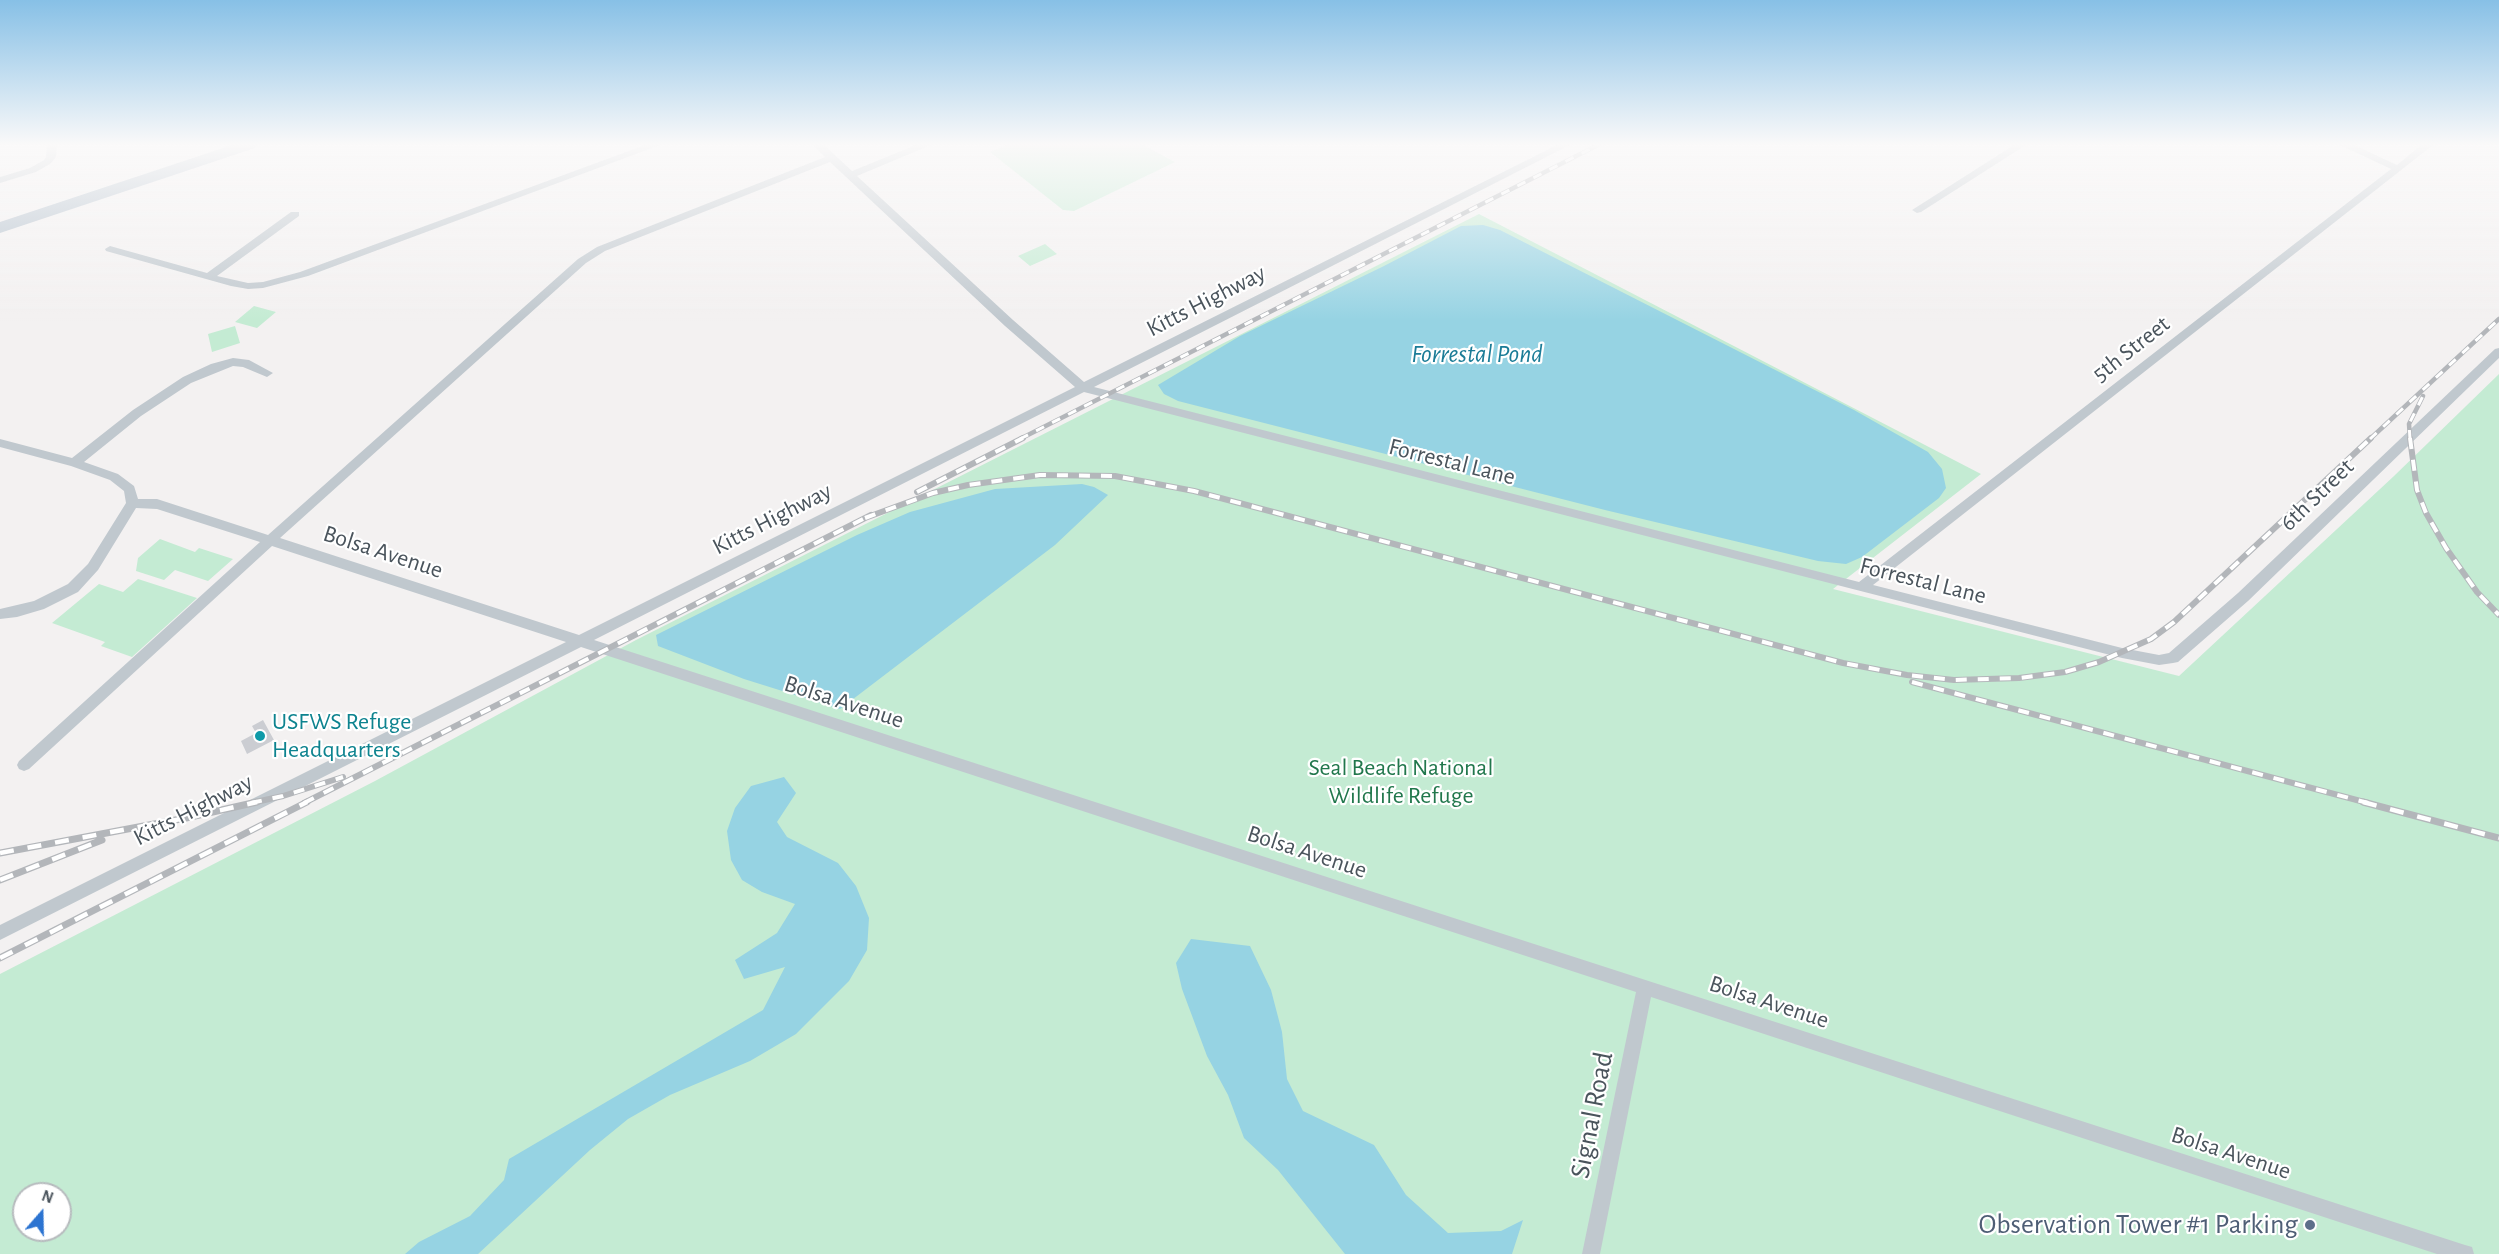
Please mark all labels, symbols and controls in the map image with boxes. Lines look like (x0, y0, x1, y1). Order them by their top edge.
street label: Kitts Highway (1142, 259, 1270, 343)
street label: 5th Street (2086, 310, 2176, 388)
water label: Forrestal Pond (1411, 338, 1543, 370)
street label: Forrestal Lane (1386, 432, 1518, 492)
street label: 6th Street (2274, 453, 2360, 537)
street label: Kitts Highway (708, 477, 836, 561)
street label: Bolsa Avenue (319, 519, 447, 585)
street label: Forrestal Lane (1857, 551, 1989, 611)
street label: Bolsa Avenue (780, 669, 908, 735)
place label: USFWS Refuge Headquarters (272, 708, 411, 764)
marker: USFWS Refuge Headquarters (253, 729, 267, 743)
park label: Seal Beach National Wildlife Refuge (1309, 754, 1493, 810)
street label: Kitts Highway (129, 768, 257, 852)
street label: Bolsa Avenue (1243, 819, 1371, 885)
street label: Bolsa Avenue (1705, 969, 1833, 1035)
street label: Signal Road (1563, 1049, 1621, 1181)
street label: Bolsa Avenue (2167, 1120, 2295, 1186)
north arrow (12, 1182, 72, 1242)
text: N (40, 1188, 55, 1206)
place label: Observation Tower #1 Parking (1978, 1208, 2298, 1242)
marker: Observation Tower #1 Parking (2303, 1218, 2317, 1232)

